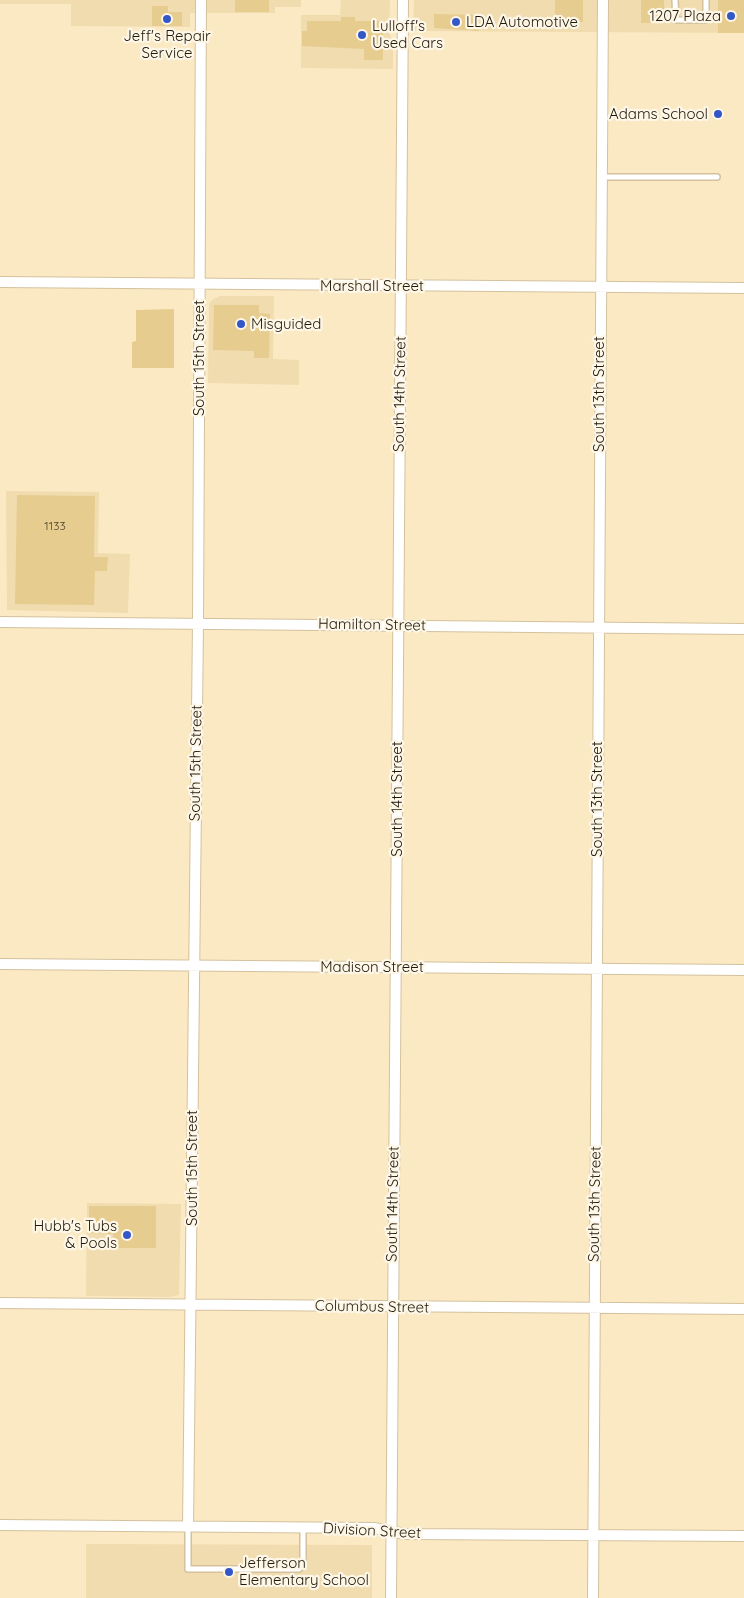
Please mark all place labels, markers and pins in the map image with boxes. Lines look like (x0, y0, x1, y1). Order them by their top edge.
place label: 1207 Plaza (649, 7, 721, 25)
marker: 1207 Plaza (725, 10, 737, 22)
marker: Jeff's Repair Service (161, 13, 173, 25)
place label: LDA Automotive (466, 13, 578, 31)
marker: LDA Automotive (450, 16, 462, 28)
place label: Lulloff's Used Cars (372, 17, 443, 52)
place label: Jeff's Repair Service (123, 27, 211, 62)
marker: Lulloff's Used Cars (356, 29, 368, 41)
place label: Adams School (609, 105, 708, 123)
marker: Adams School (712, 108, 724, 120)
place label: Misguided (251, 315, 321, 333)
marker: Misguided (235, 318, 247, 330)
place label: Hubb's Tubs & Pools (34, 1217, 117, 1252)
marker: Hubb's Tubs & Pools (121, 1229, 133, 1241)
place label: Jefferson Elementary School (239, 1554, 369, 1589)
marker: Jefferson Elementary School (223, 1566, 235, 1578)

